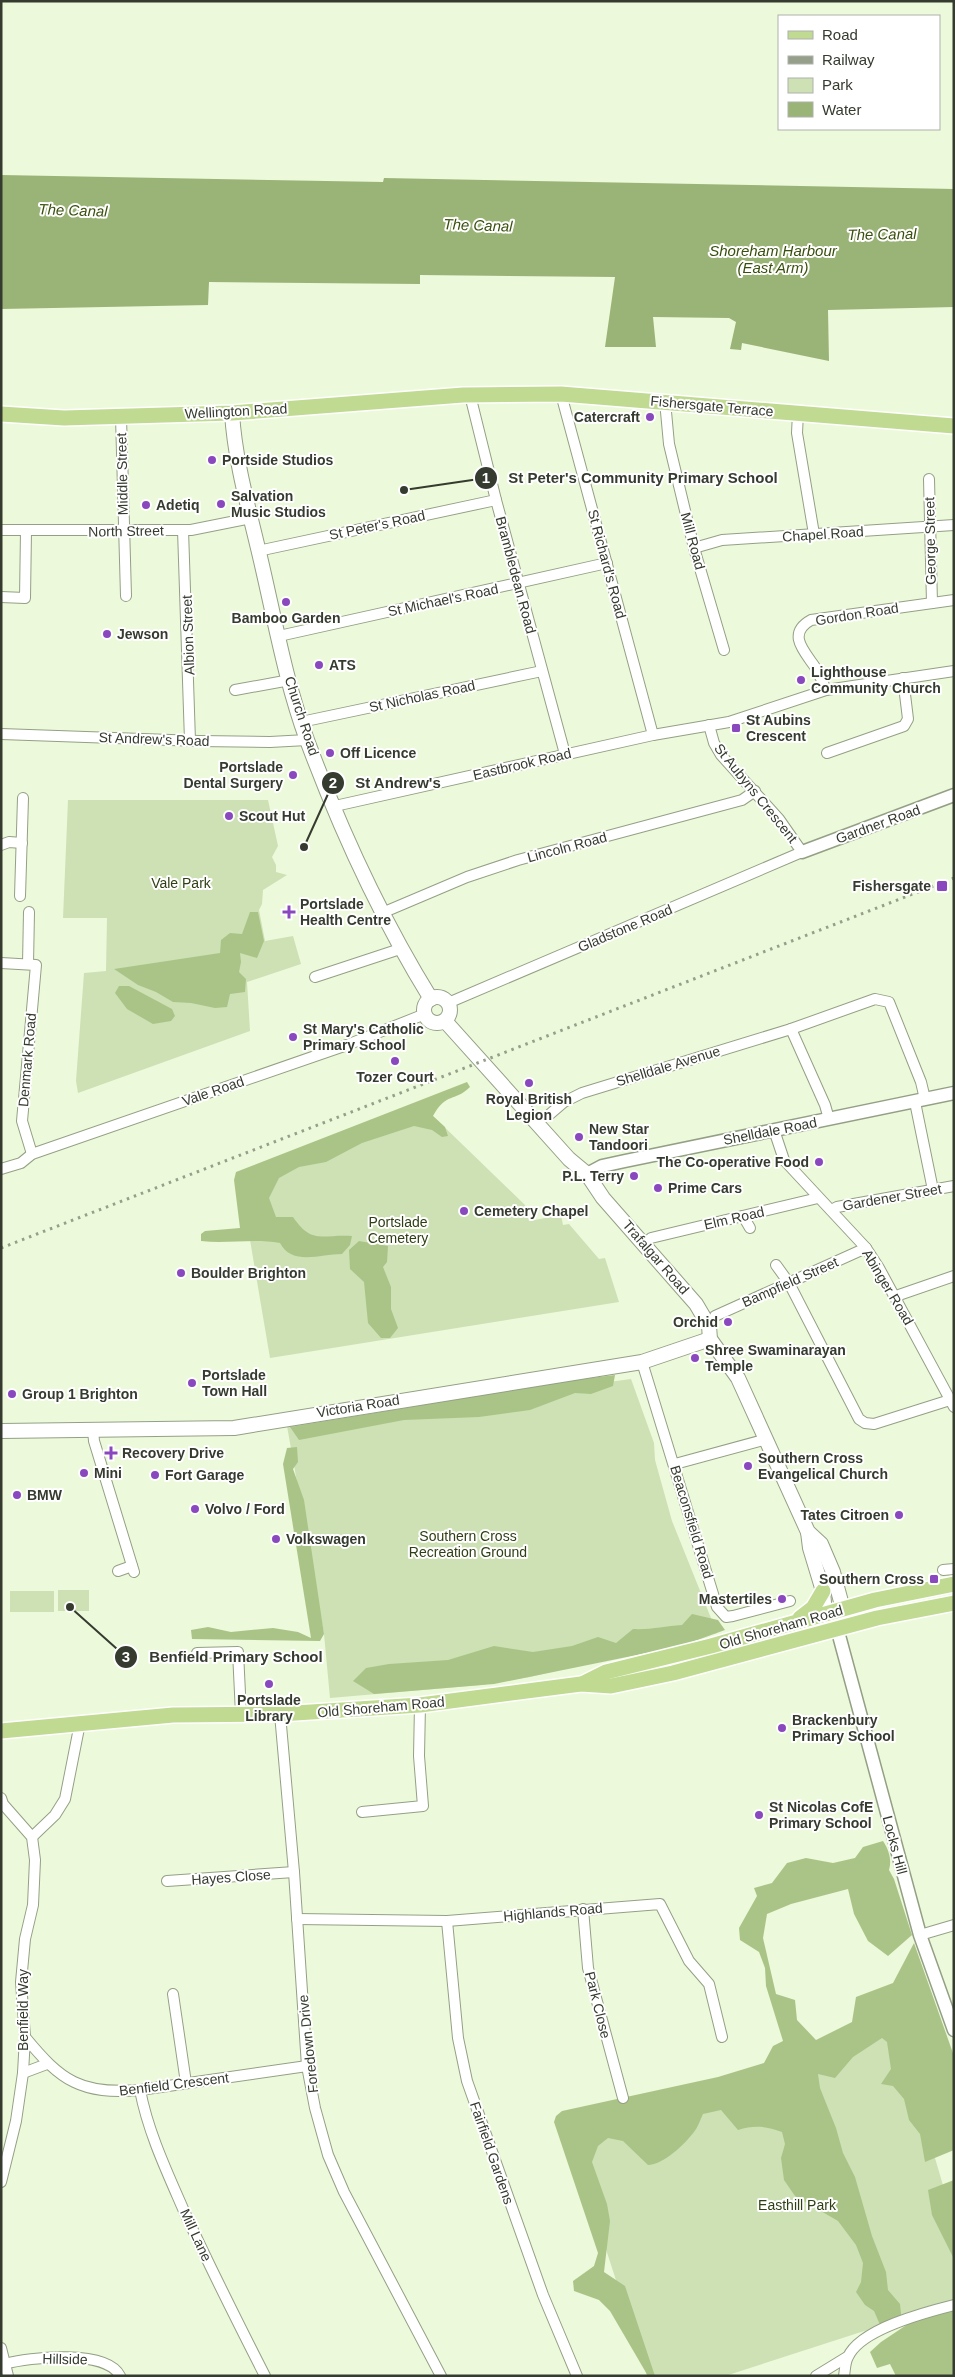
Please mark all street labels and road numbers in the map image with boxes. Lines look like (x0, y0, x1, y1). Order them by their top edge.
street label: Fishersgate Terrace (650, 393, 774, 419)
street label: Wellington Road (184, 400, 288, 422)
street label: Middle Street (113, 433, 131, 515)
street label: George Street (921, 497, 939, 585)
street label: St Peter's Road (328, 507, 426, 543)
street label: St Richard's Road (585, 508, 629, 620)
street label: Mill Road (678, 511, 708, 571)
street label: Brambledean Road (493, 515, 539, 635)
street label: North Street (88, 522, 164, 540)
street label: Chapel Road (782, 523, 864, 545)
street label: St Michael's Road (386, 580, 500, 620)
street label: Albion Street (179, 595, 197, 675)
street label: Gordon Road (814, 600, 900, 628)
street label: Church Road (282, 674, 322, 758)
street label: St Nicholas Road (367, 677, 477, 715)
street label: St Andrew's Road (98, 729, 210, 749)
street label: St Aubyns Crescent (711, 740, 801, 846)
street label: Eastbrook Road (471, 745, 573, 783)
street label: Gardner Road (834, 801, 922, 847)
street label: Lincoln Road (525, 829, 609, 865)
street label: Gladstone Road (575, 901, 675, 955)
street label: Denmark Road (15, 1012, 39, 1108)
street label: Shelldale Avenue (614, 1043, 722, 1089)
street label: Vale Road (180, 1073, 246, 1109)
street label: Shelldale Road (722, 1114, 818, 1148)
street label: Gardener Street (841, 1180, 943, 1214)
street label: Elm Road (702, 1203, 766, 1233)
street label: Trafalgar Road (620, 1217, 692, 1297)
street label: Abinger Road (859, 1246, 917, 1328)
street label: Bampfield Street (739, 1254, 841, 1310)
street label: Victoria Road (315, 1392, 401, 1420)
street label: Beaconsfield Road (667, 1463, 717, 1581)
street label: Old Shoreham Road (717, 1602, 845, 1652)
street label: Old Shoreham Road (317, 1693, 445, 1721)
street label: Locks Hill (880, 1814, 910, 1876)
street label: Hayes Close (191, 1866, 271, 1888)
street label: Highlands Road (503, 1900, 603, 1924)
street label: Benfield Way (15, 1969, 31, 2051)
street label: Park Close (582, 1970, 614, 2040)
street label: Foredown Drive (295, 1994, 321, 2094)
street label: Benfield Crescent (118, 2069, 230, 2099)
street label: Fairfield Gardens (467, 2100, 517, 2206)
street label: Mill Lane (177, 2206, 215, 2264)
street label: Hillside (42, 2351, 88, 2367)

